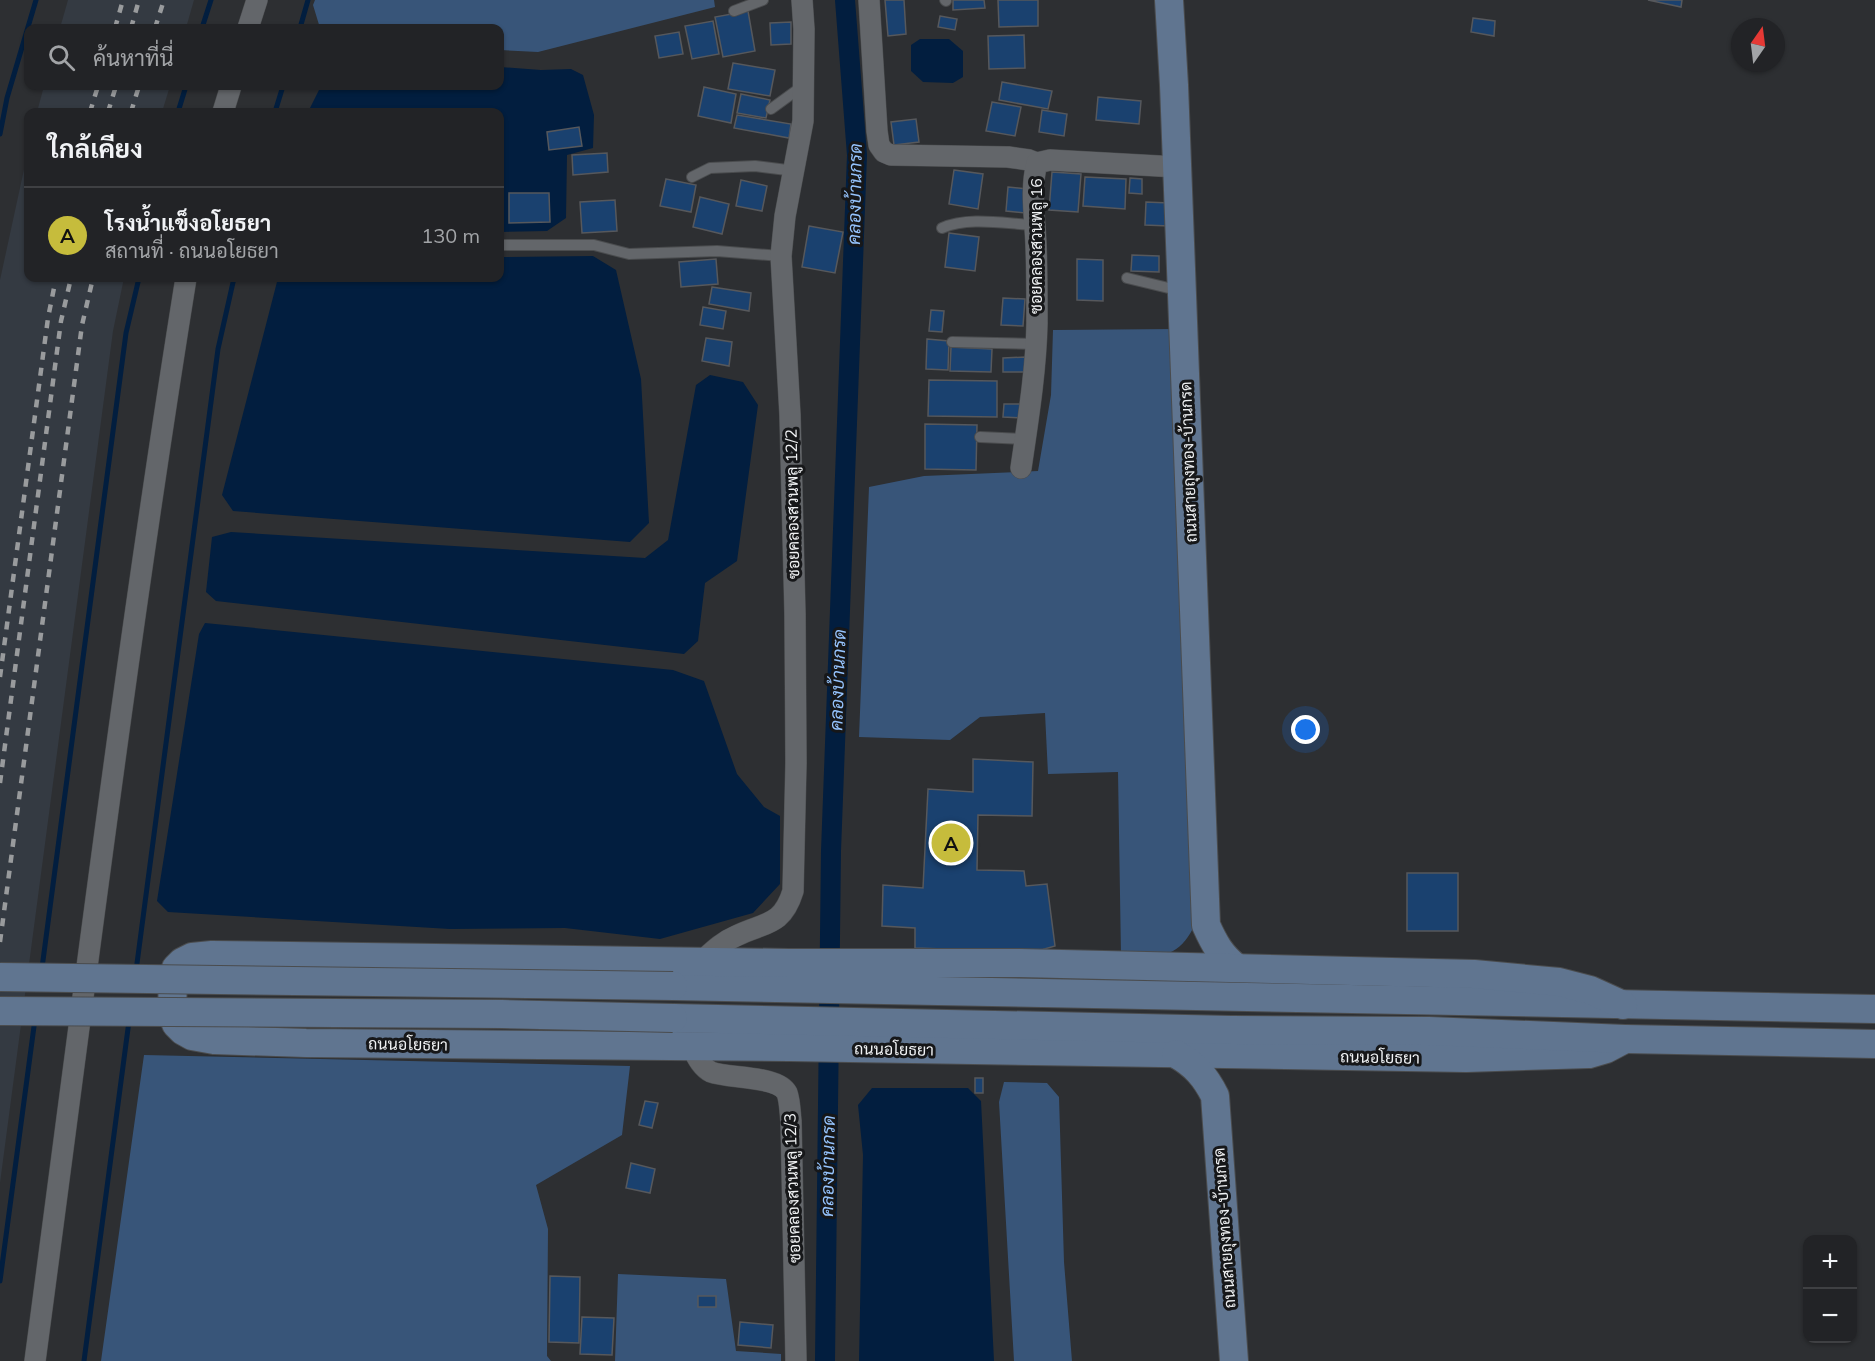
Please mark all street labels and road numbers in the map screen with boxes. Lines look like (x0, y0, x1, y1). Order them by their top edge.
street label: ซอยคลองสวนพลู 16 (1026, 178, 1048, 314)
street label: ถนนสายถุงทอง-บ้านกรด (1175, 381, 1203, 543)
street label: ซอยคลองสวนพลู 12/2 (781, 429, 805, 579)
street label: ถนนอโยธยา (368, 1032, 448, 1055)
street label: ถนนอโยธยา (854, 1037, 934, 1060)
street label: ถนนอโยธยา (1340, 1045, 1420, 1068)
street label: ซอยคลองสวนพลู 12/3 (779, 1113, 807, 1263)
street label: ถนนสายถุงทอง-บ้านกรด (1208, 1147, 1242, 1309)

